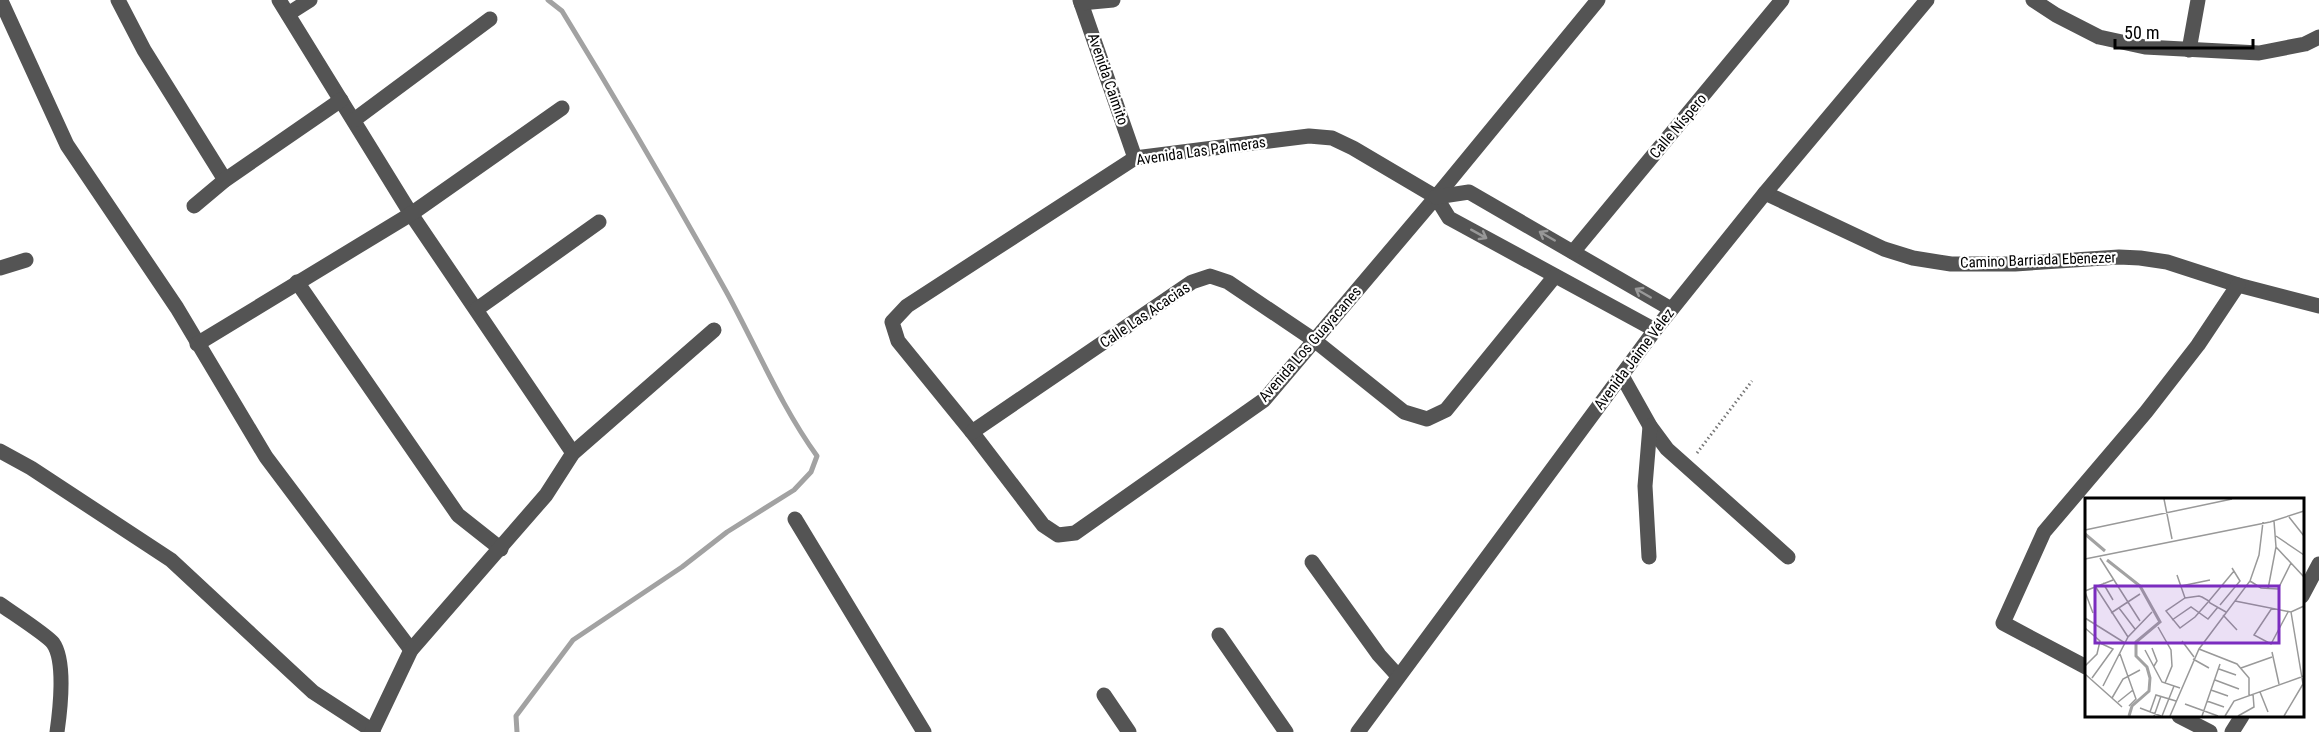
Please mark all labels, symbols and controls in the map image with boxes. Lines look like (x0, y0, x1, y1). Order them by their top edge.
scale bar (2115, 12, 2253, 50)
text: 50 m (2124, 22, 2159, 43)
street label: Avenida Caimito (1084, 31, 1132, 127)
street label: Calle Níspero (1646, 90, 1710, 162)
street label: Avenida Las Palmeras (1135, 133, 1267, 169)
one-way arrow (1469, 229, 1487, 240)
one-way arrow (1539, 230, 1556, 242)
street label: Camino Barriada Ebenezer (1960, 248, 2117, 272)
street label: Calle Las Acacias (1097, 278, 1194, 352)
street label: Avenida Los Guayacanes (1255, 282, 1365, 405)
one-way arrow (1635, 287, 1652, 299)
street label: Avenida Jaime Vélez (1590, 305, 1678, 413)
inset map (2085, 498, 2304, 717)

